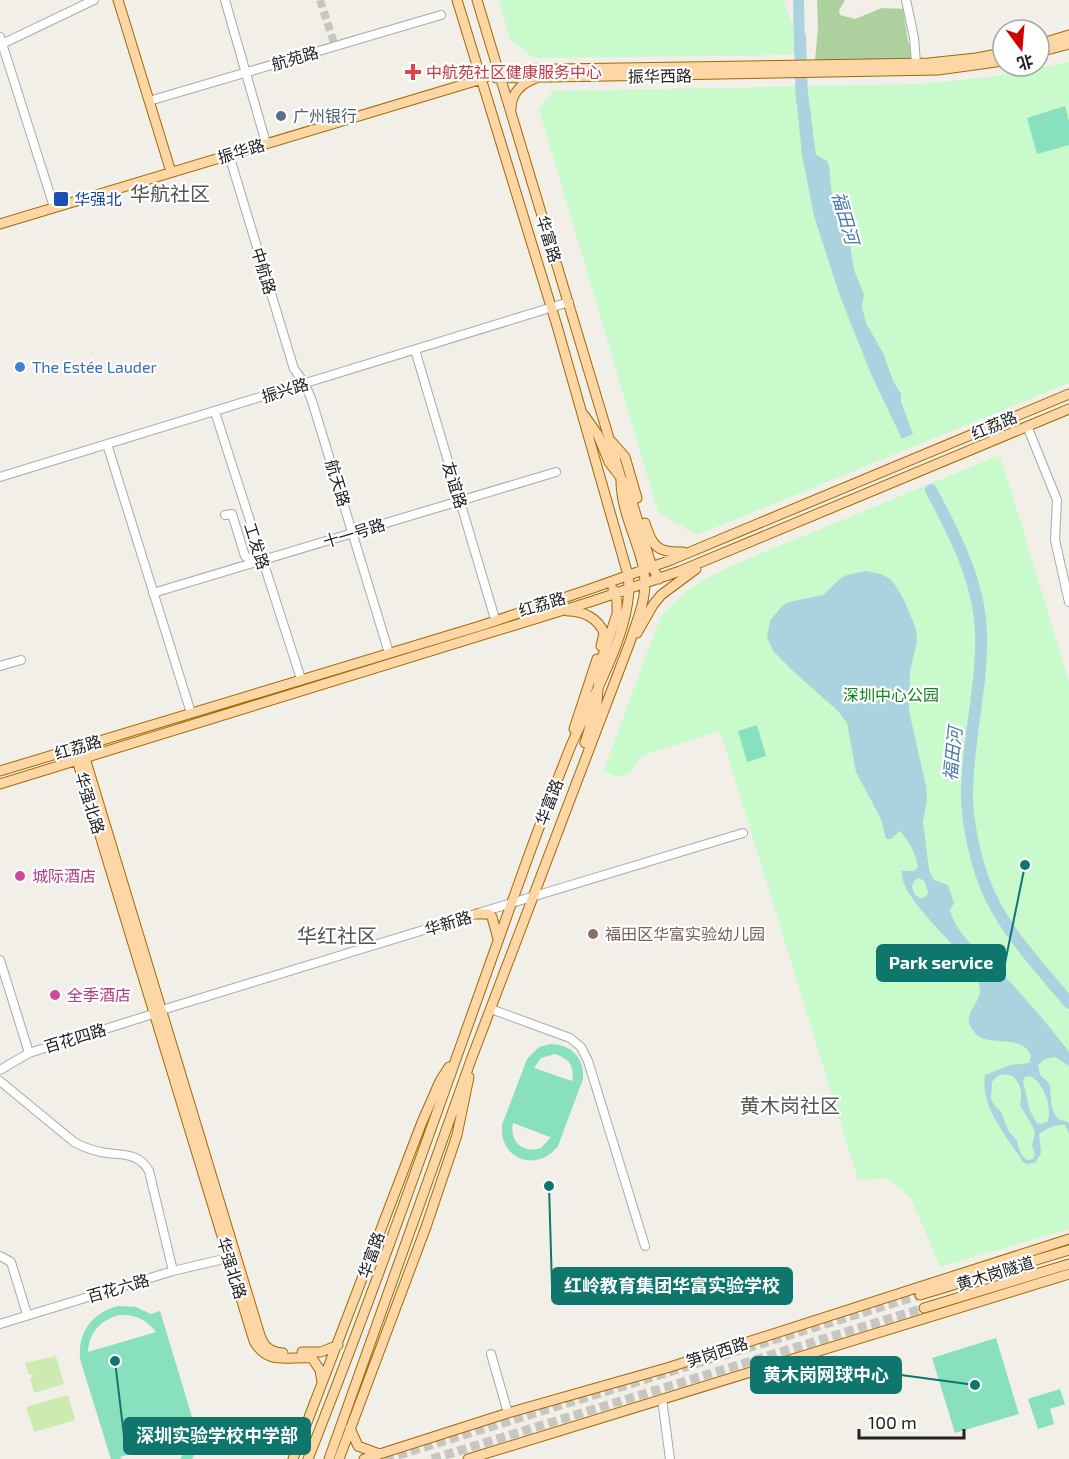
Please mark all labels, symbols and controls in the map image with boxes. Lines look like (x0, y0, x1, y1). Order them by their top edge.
north arrow (991, 18, 1051, 78)
street label: 航苑路 (269, 42, 321, 73)
text: 北 (1015, 52, 1036, 74)
place label: 中航苑社区健康服务中心 (426, 62, 602, 81)
marker: 中航苑社区健康服务中心 (404, 63, 422, 81)
street label: 振华西路 (628, 65, 692, 86)
place label: 广州银行 (293, 106, 357, 125)
marker: 广州银行 (274, 109, 288, 123)
street label: 振华路 (215, 134, 267, 167)
district label: 华航社区 (130, 181, 210, 205)
place label: 华强北 (74, 189, 122, 208)
water label: 福田河 (828, 189, 865, 250)
marker: 华强北 (52, 190, 70, 208)
street label: 华富路 (533, 213, 566, 265)
street label: 中航路 (248, 245, 281, 297)
place label: The Estée Lauder (32, 357, 158, 376)
marker: The Estée Lauder (13, 360, 27, 374)
street label: 振兴路 (259, 373, 311, 406)
street label: 红荔路 (968, 406, 1020, 443)
street label: 航天路 (322, 457, 355, 509)
street label: 友谊路 (439, 459, 472, 511)
street label: 十一号路 (320, 514, 387, 551)
street label: 工发路 (241, 520, 274, 572)
street label: 红荔路 (516, 587, 568, 620)
park label: 深圳中心公园 (843, 685, 939, 704)
water label: 福田河 (938, 723, 966, 782)
street label: 红荔路 (52, 731, 104, 762)
street label: 华强北路 (72, 769, 109, 836)
street label: 华富路 (531, 776, 566, 828)
place label: 城际酒店 (32, 866, 96, 885)
marker: 城际酒店 (13, 869, 27, 883)
street label: 华新路 (422, 906, 474, 939)
district label: 华红社区 (297, 923, 377, 947)
place label: 福田区华富实验幼儿园 (605, 924, 765, 943)
marker: 福田区华富实验幼儿园 (586, 927, 600, 941)
callout: Park service (877, 945, 1005, 981)
text: Park service (889, 951, 993, 973)
place label: 全季酒店 (67, 985, 131, 1004)
marker: 全季酒店 (48, 988, 62, 1002)
street label: 百花四路 (41, 1019, 108, 1056)
district label: 黄木岗社区 (740, 1093, 840, 1117)
street label: 华富路 (353, 1229, 388, 1281)
street label: 华强北路 (214, 1234, 251, 1301)
street label: 黄木岗隧道 (954, 1252, 1036, 1293)
callout: 红岭教育集团华富实验学校 (552, 1268, 792, 1304)
street label: 百花六路 (84, 1270, 151, 1305)
text: 红岭教育集团华富实验学校 (564, 1274, 780, 1296)
street label: 笋岗西路 (683, 1333, 750, 1370)
callout: 黄木岗网球中心 (751, 1357, 901, 1393)
text: 黄木岗网球中心 (763, 1363, 889, 1385)
scale bar (859, 1402, 964, 1440)
text: 100 m (868, 1411, 917, 1433)
callout: 深圳实验学校中学部 (124, 1418, 310, 1454)
text: 深圳实验学校中学部 (136, 1424, 298, 1446)

